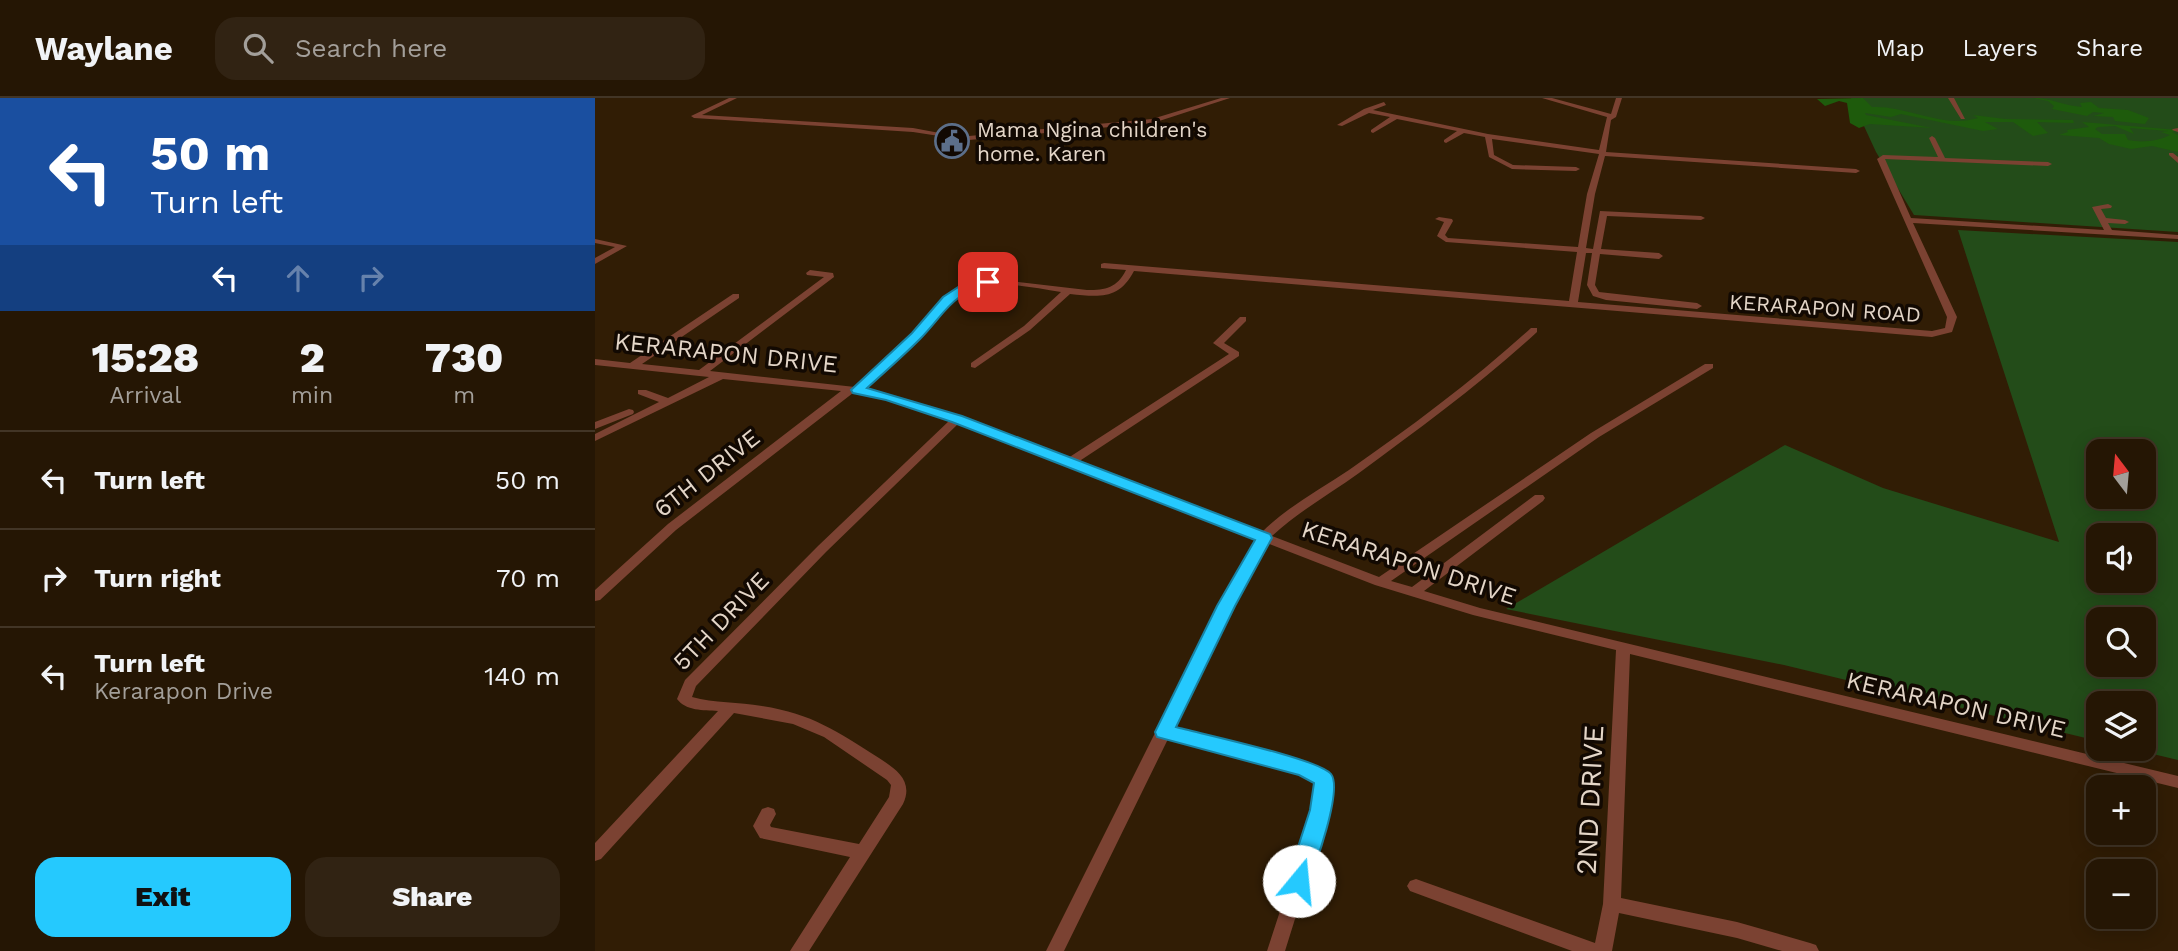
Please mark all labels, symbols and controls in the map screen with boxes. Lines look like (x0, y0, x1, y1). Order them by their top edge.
search box (215, 17, 705, 80)
text: Waylane (35, 29, 173, 68)
icon: search (239, 29, 277, 67)
text: Search here (295, 33, 447, 63)
text: Map (1876, 34, 1924, 62)
text: Layers (1962, 34, 2038, 62)
text: Share (2076, 34, 2143, 62)
place label: Mama Ngina children's home. Karen (977, 117, 1207, 166)
public building icon: Mama Ngina children's home. Karen (933, 122, 971, 160)
text: 50 m (150, 124, 270, 182)
icon: left (35, 126, 126, 217)
text: Turn left (150, 183, 283, 221)
pin (958, 252, 1018, 312)
icon: left (206, 259, 244, 297)
icon: ahead (279, 259, 317, 297)
icon: right (352, 259, 390, 297)
icon: arrive (969, 263, 1007, 301)
street label: KERARAPON ROAD (1728, 289, 1922, 327)
street label: KERARAPON DRIVE (613, 327, 839, 379)
text: 15:28 (92, 333, 199, 382)
text: 2 (299, 333, 325, 382)
text: 730 (425, 333, 503, 382)
text: Arrival (110, 382, 181, 409)
text: min (291, 382, 333, 409)
text: m (453, 382, 475, 409)
street label: 6TH DRIVE (649, 423, 765, 523)
north arrow (2086, 439, 2156, 509)
map controls (2086, 439, 2156, 929)
icon: left (35, 461, 73, 499)
text: Turn left (94, 465, 205, 495)
text: 50 m (495, 465, 560, 495)
street label: KERARAPON DRIVE (1298, 515, 1520, 611)
button: sound (2086, 523, 2156, 593)
icon: right (35, 559, 73, 597)
text: Turn right (94, 563, 221, 593)
text: 70 m (496, 563, 560, 593)
street label: 5TH DRIVE (667, 566, 775, 676)
button: search (2086, 607, 2156, 677)
text: Turn left (94, 648, 205, 678)
icon: left (35, 657, 73, 695)
text: 140 m (484, 661, 560, 691)
street label: KERARAPON DRIVE (1844, 666, 2068, 744)
text: Kerarapon Drive (94, 678, 273, 705)
button: layers (2086, 691, 2156, 761)
street label: 2ND DRIVE (1570, 724, 1610, 876)
button: + (2086, 775, 2156, 845)
position arrow (1262, 844, 1336, 918)
button: Exit (35, 857, 291, 937)
button: Share (305, 857, 560, 937)
button: − (2086, 859, 2156, 929)

